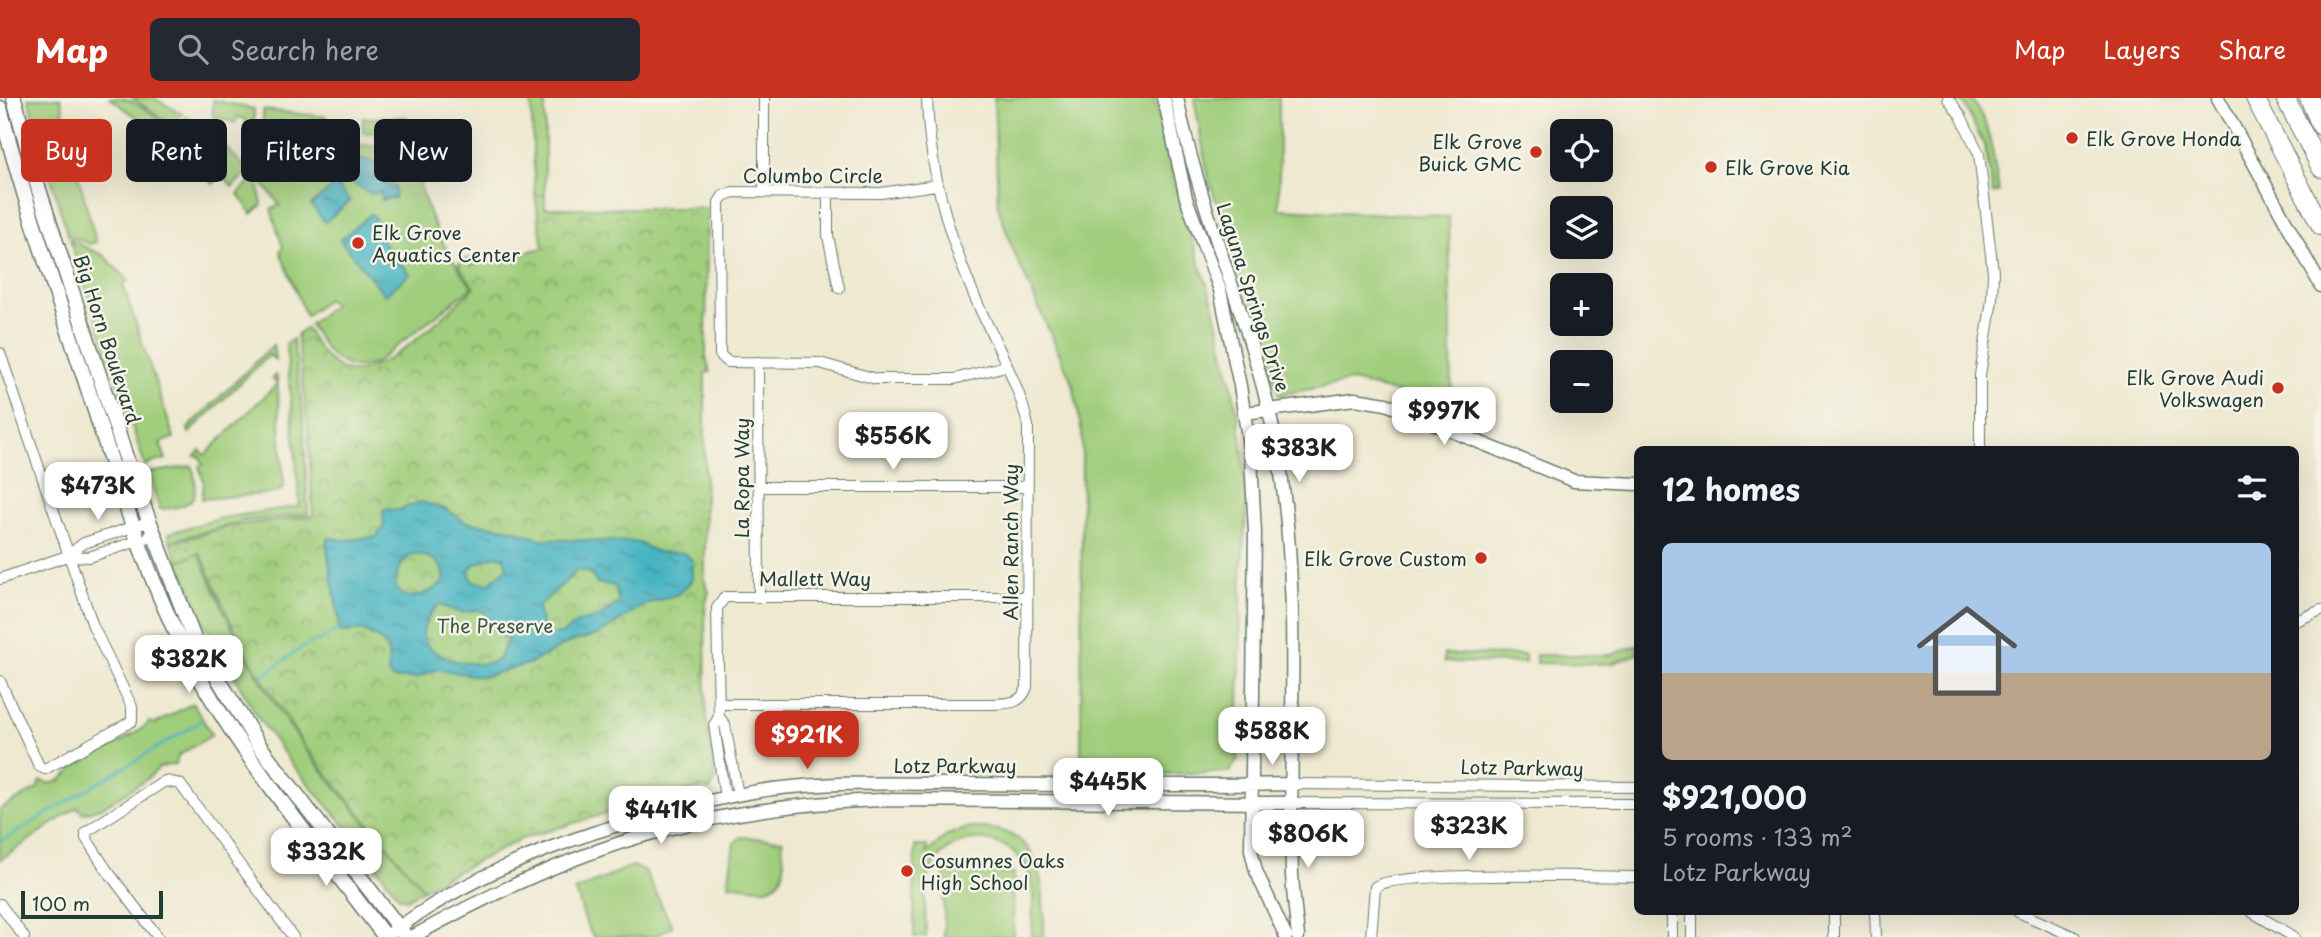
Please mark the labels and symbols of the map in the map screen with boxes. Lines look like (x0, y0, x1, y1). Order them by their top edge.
place label: Elk Grove Honda (2086, 124, 2242, 152)
place label: Elk Grove Buick GMC (1418, 127, 1522, 177)
marker: Elk Grove Honda (2064, 130, 2080, 146)
marker: Elk Grove Buick GMC (1528, 144, 1544, 160)
place label: Elk Grove Kia (1725, 153, 1850, 181)
marker: Elk Grove Kia (1703, 159, 1719, 175)
street label: Columbo Circle (743, 161, 883, 189)
street label: Laguna Springs Drive (1210, 199, 1298, 395)
place label: Elk Grove Aquatics Center (372, 218, 520, 268)
marker: Elk Grove Aquatics Center (350, 235, 366, 251)
street label: Big Horn Boulevard (67, 251, 149, 428)
place label: Elk Grove Audi Volkswagen (2126, 363, 2264, 413)
marker: Elk Grove Audi Volkswagen (2270, 380, 2286, 396)
pin: $997K (1395, 388, 1493, 447)
pin: $556K (844, 412, 942, 472)
street label: La Ropa Way (727, 418, 755, 538)
pin: $383K (1250, 424, 1348, 484)
pin: $473K (49, 462, 147, 522)
street label: Allen Ranch Way (996, 464, 1024, 621)
place label: Elk Grove Custom (1304, 544, 1467, 572)
marker: Elk Grove Custom (1473, 550, 1489, 566)
street label: Mallett Way (759, 564, 871, 592)
park label: The Preserve (437, 611, 553, 639)
pin: $382K (140, 636, 238, 695)
pin: $588K (1223, 708, 1321, 767)
pin: $921K (758, 712, 856, 771)
street label: Lotz Parkway (893, 751, 1017, 779)
street label: Lotz Parkway (1460, 752, 1584, 782)
pin: $445K (1059, 758, 1157, 818)
pin: $441K (612, 786, 710, 846)
pin: $323K (1420, 802, 1518, 862)
pin: $806K (1259, 810, 1357, 870)
pin: $332K (277, 828, 375, 888)
place label: Cosumnes Oaks High School (921, 846, 1065, 896)
marker: Cosumnes Oaks High School (899, 863, 915, 879)
scale bar (21, 888, 163, 920)

